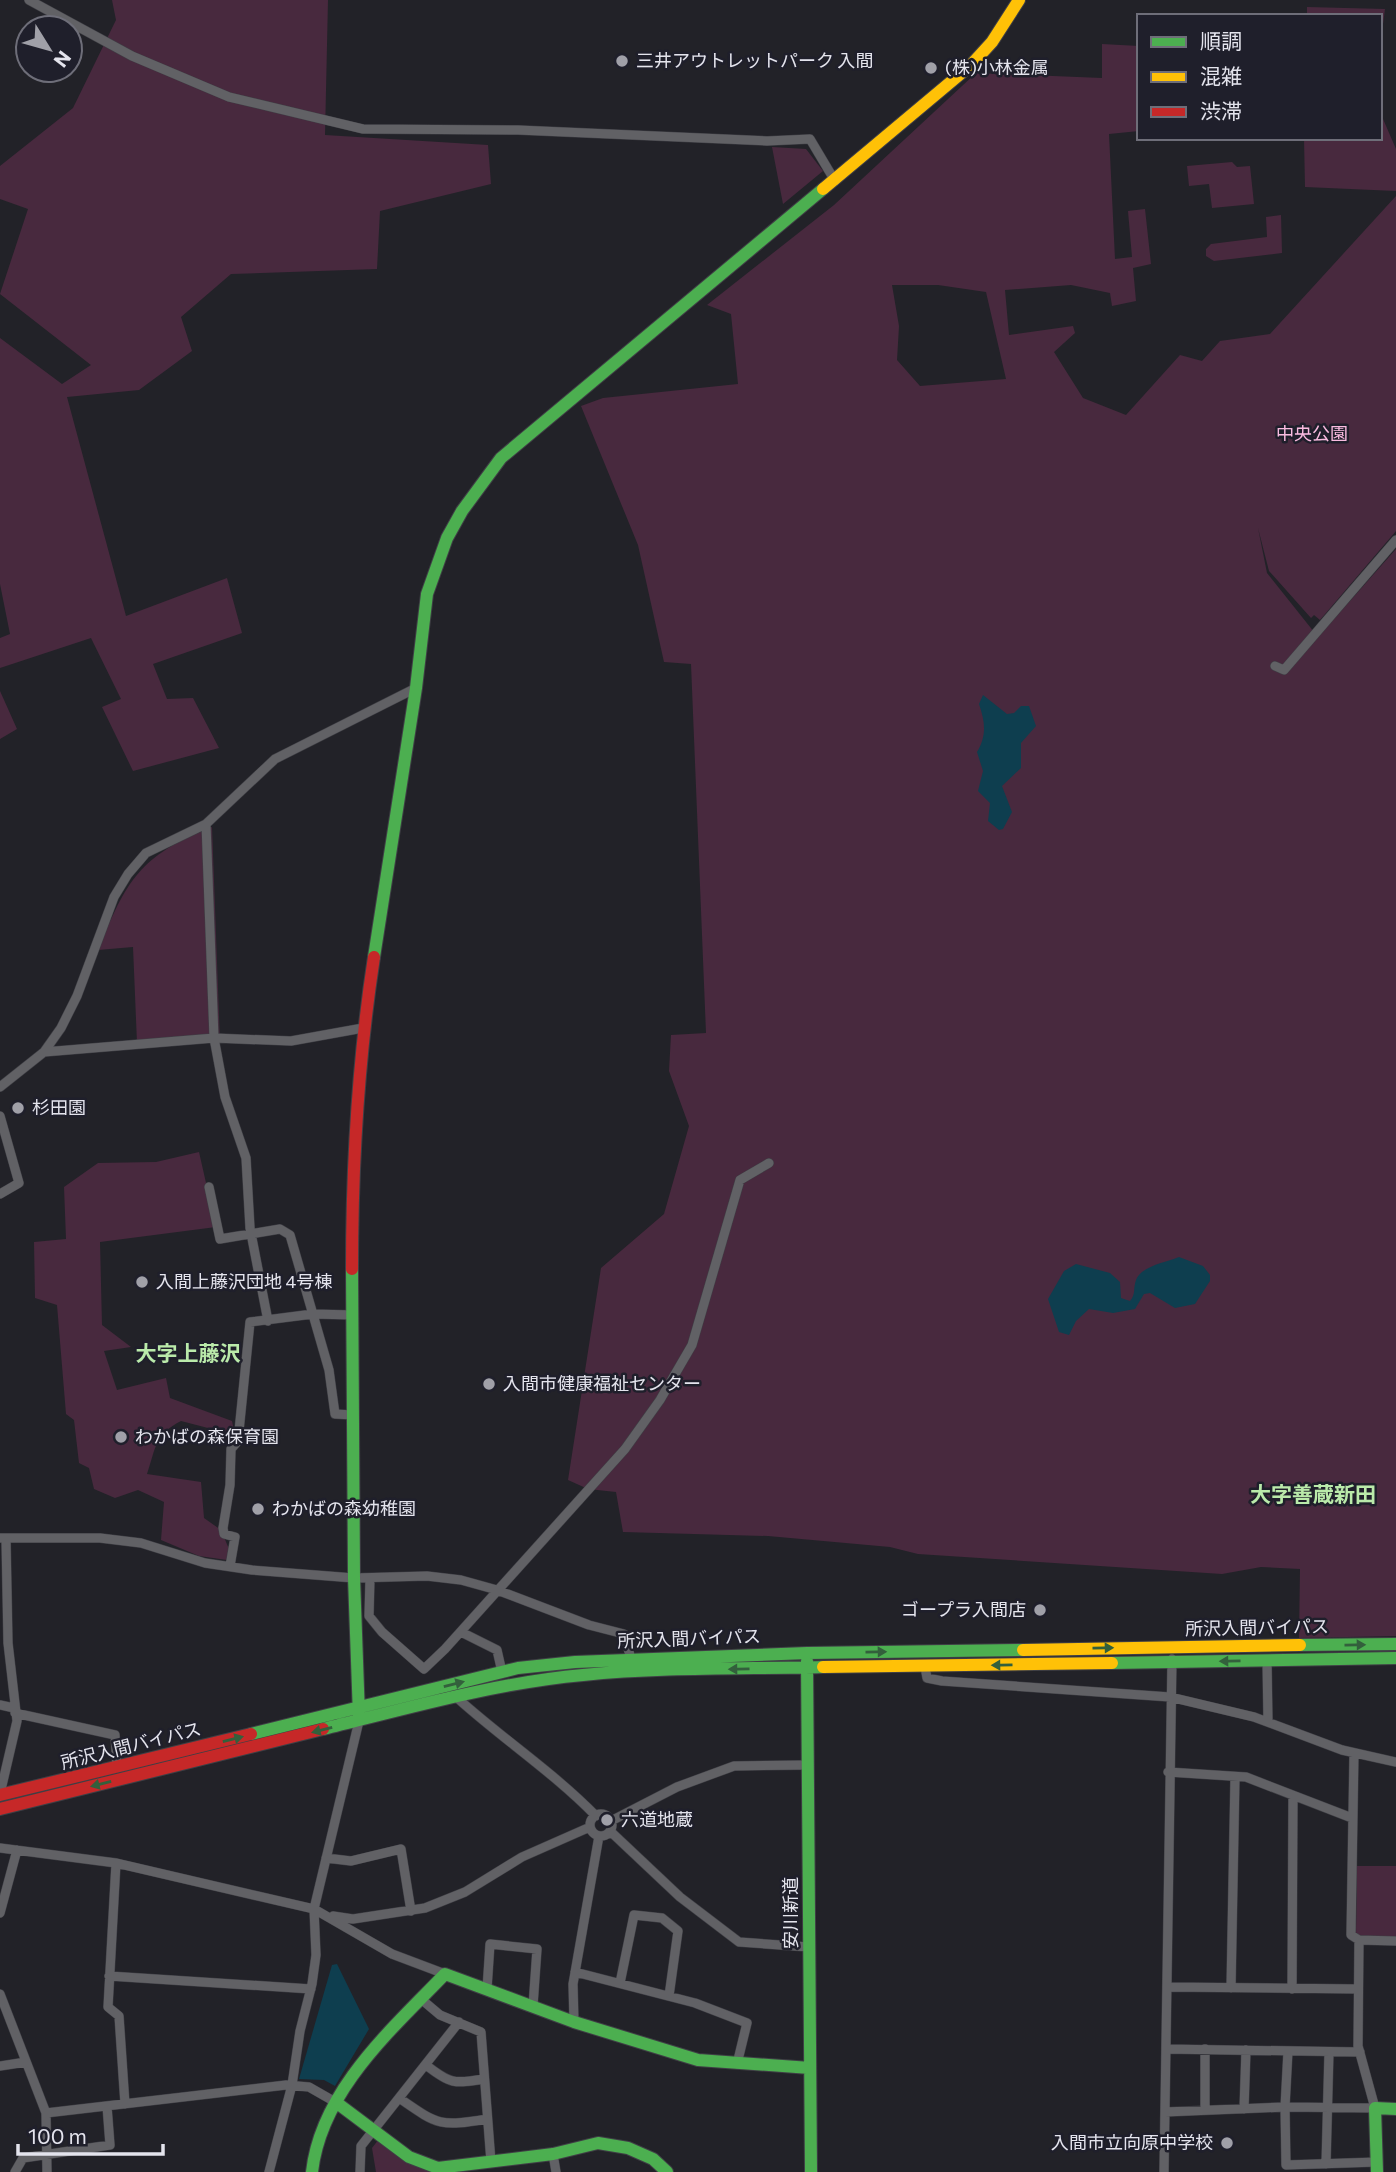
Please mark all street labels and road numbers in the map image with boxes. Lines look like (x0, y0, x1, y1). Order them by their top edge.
street label: 所沢入間バイパス (1185, 1615, 1329, 1639)
street label: 所沢入間バイパス (617, 1625, 761, 1652)
street label: 所沢入間バイパス (58, 1717, 203, 1773)
street label: 安川新道 (779, 1877, 801, 1949)

